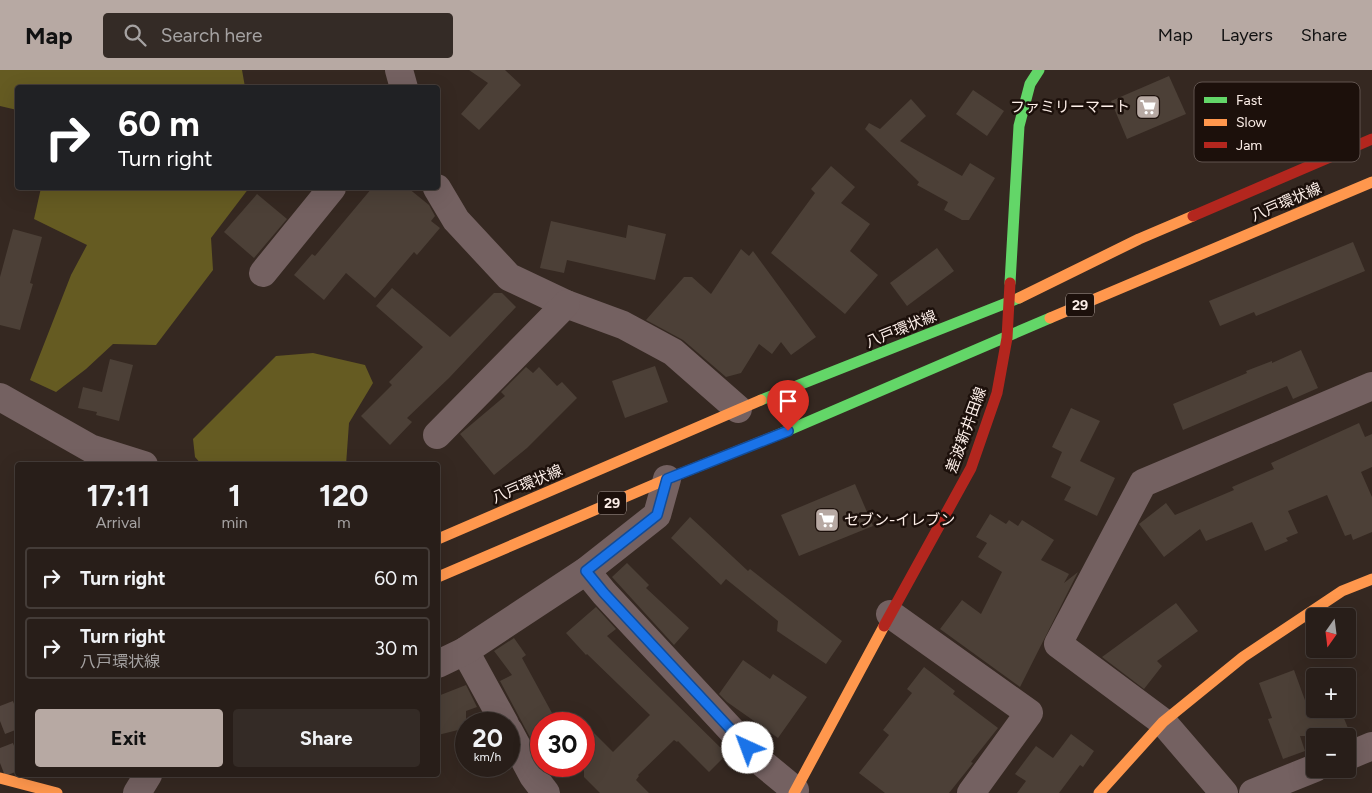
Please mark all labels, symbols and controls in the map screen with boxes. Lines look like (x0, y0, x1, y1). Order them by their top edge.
search box (103, 13, 453, 58)
text: Map (25, 21, 73, 50)
icon: search (121, 21, 149, 49)
text: Search here (161, 24, 262, 47)
text: Map (1158, 24, 1193, 46)
text: Layers (1221, 24, 1273, 46)
text: Share (1301, 24, 1347, 46)
legend (1194, 82, 1360, 162)
text: Fast (1236, 92, 1262, 109)
supermarket icon: ファミリーマート (1135, 94, 1161, 120)
place label: ファミリーマート (1010, 98, 1130, 116)
text: 60 m (118, 103, 200, 145)
icon: right (35, 105, 100, 170)
text: Slow (1236, 114, 1267, 131)
text: Jam (1236, 137, 1262, 154)
text: Turn right (118, 145, 213, 172)
street label: 八戸環状線 (1248, 179, 1324, 225)
road number: 29 (1066, 294, 1094, 316)
street label: 八戸環状線 (863, 307, 939, 351)
pin (767, 380, 809, 431)
street label: 差波新井田線 (942, 385, 990, 475)
icon: arrive (774, 387, 802, 415)
street label: 八戸環状線 (489, 461, 565, 507)
text: 17:11 (86, 477, 150, 514)
text: 1 (228, 477, 241, 514)
text: 120 (319, 477, 369, 514)
road number: 29 (598, 492, 626, 514)
supermarket icon: セブン-イレブン (814, 507, 840, 533)
place label: セブン-イレブン (844, 511, 955, 529)
text: Arrival (96, 513, 141, 532)
text: min (221, 513, 248, 532)
text: m (337, 513, 351, 532)
icon: right (37, 564, 65, 592)
text: Turn right (80, 567, 166, 590)
text: 60 m (374, 567, 418, 590)
north arrow (1306, 608, 1356, 658)
map controls (1306, 608, 1356, 778)
text: Turn right (80, 625, 166, 648)
icon: right (37, 634, 65, 662)
text: 30 m (375, 637, 418, 660)
text: 八戸環状線 (80, 652, 160, 671)
button: + (1306, 668, 1356, 718)
button: Exit (35, 709, 223, 767)
button: Share (233, 709, 420, 767)
speed limit sign: 30 (530, 712, 595, 777)
position arrow (721, 721, 773, 773)
text: 20 (472, 723, 503, 753)
button: − (1306, 728, 1356, 778)
text: km/h (474, 750, 501, 764)

